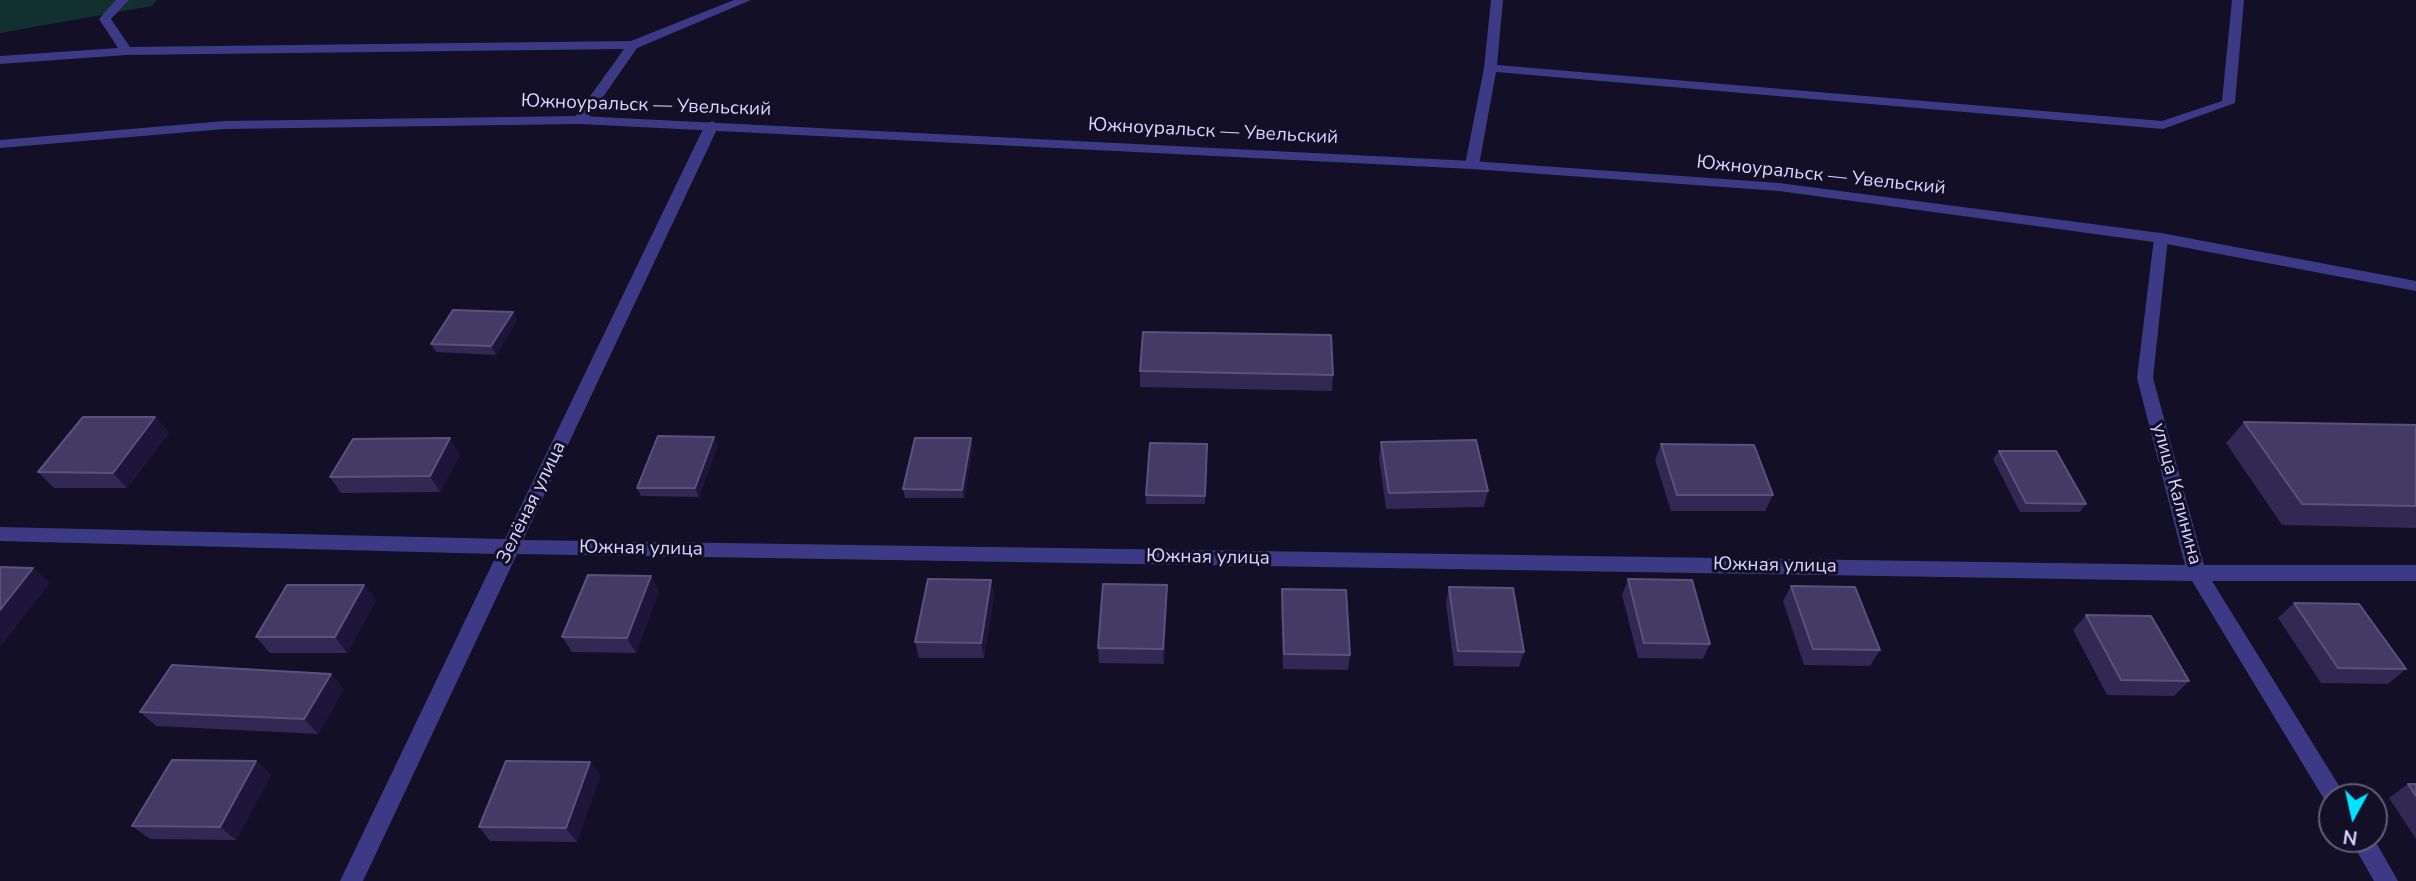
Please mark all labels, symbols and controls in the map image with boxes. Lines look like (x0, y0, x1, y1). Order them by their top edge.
street label: Южноуральск — Увельский (520, 90, 772, 122)
street label: Южноуральск — Увельский (1087, 114, 1339, 150)
street label: Южноуральск — Увельский (1695, 152, 1947, 200)
street label: улица Калинина (2146, 421, 2206, 567)
street label: Зелёная улица (493, 438, 571, 568)
street label: Южная улица (579, 537, 703, 561)
street label: Южная улица (1146, 546, 1270, 570)
street label: Южная улица (1713, 554, 1837, 578)
north arrow (2318, 783, 2388, 853)
text: N (2342, 823, 2359, 851)

